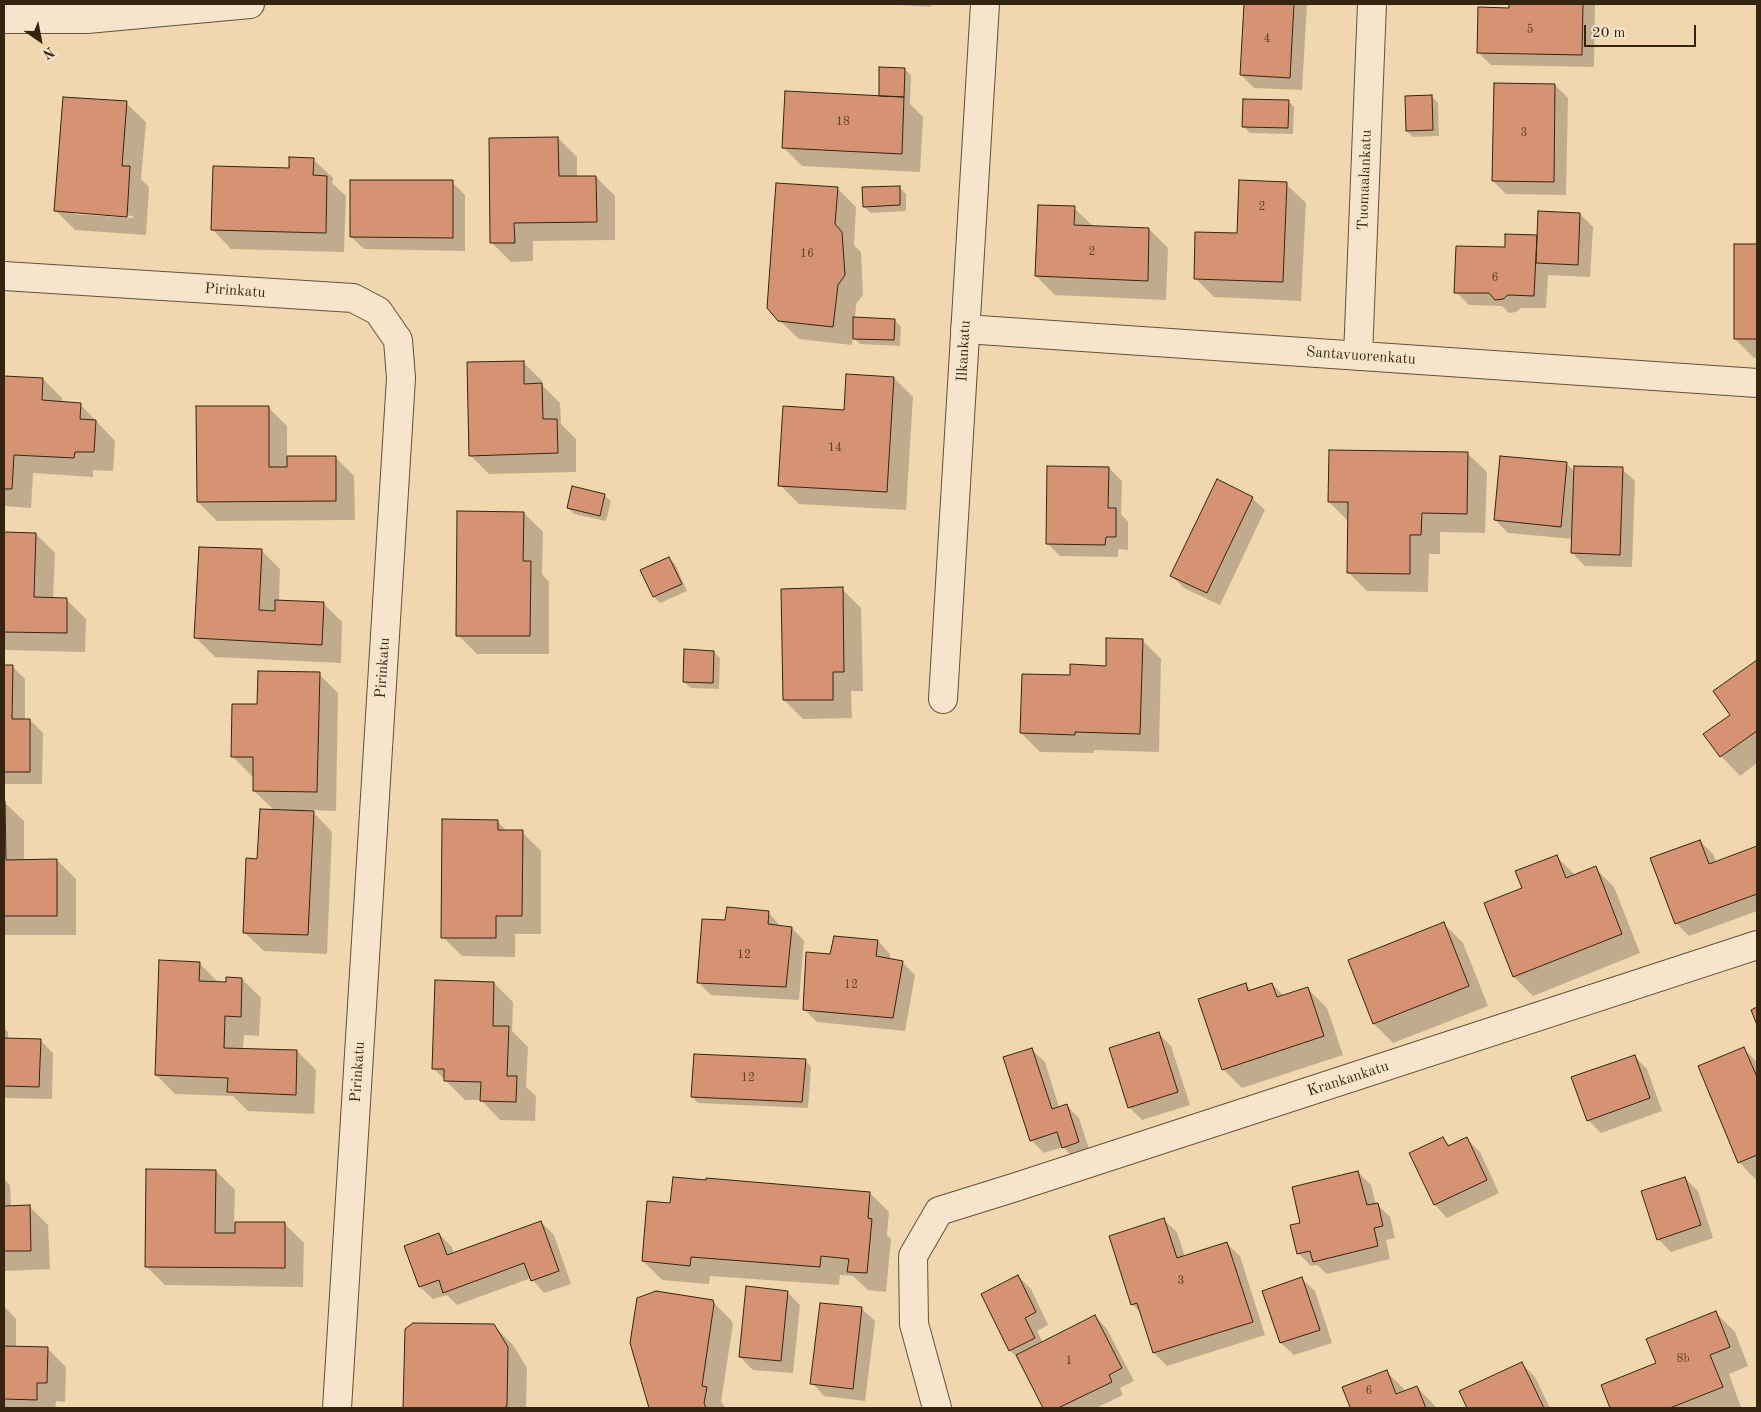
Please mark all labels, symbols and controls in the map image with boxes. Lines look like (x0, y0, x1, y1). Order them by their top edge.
north arrow (15, 15, 65, 65)
scale bar (1586, 15, 1698, 47)
house number: 5 (1527, 23, 1533, 37)
text: 20 m (1592, 26, 1626, 41)
house number: 4 (1264, 32, 1270, 46)
text: N (40, 44, 56, 61)
house number: 18 (836, 115, 850, 129)
house number: 3 (1521, 126, 1527, 140)
street label: Tuomaalankatu (1354, 129, 1376, 231)
house number: 2 (1259, 200, 1265, 214)
house number: 2 (1089, 245, 1095, 259)
house number: 16 (800, 247, 814, 261)
house number: 6 (1492, 271, 1498, 285)
street label: Pirinkatu (204, 280, 266, 302)
street label: Ilkankatu (953, 320, 975, 382)
street label: Santavuorenkatu (1306, 343, 1416, 369)
house number: 14 (828, 441, 842, 455)
street label: Pirinkatu (372, 637, 394, 699)
house number: 12 (737, 948, 751, 962)
house number: 12 (844, 978, 858, 992)
street label: Pirinkatu (347, 1041, 369, 1103)
street label: Krankankatu (1305, 1057, 1391, 1101)
house number: 12 (741, 1071, 755, 1085)
house number: 3 (1178, 1274, 1184, 1288)
house number: 8b (1676, 1352, 1690, 1366)
house number: 1 (1066, 1354, 1072, 1368)
house number: 6 (1366, 1384, 1372, 1398)

